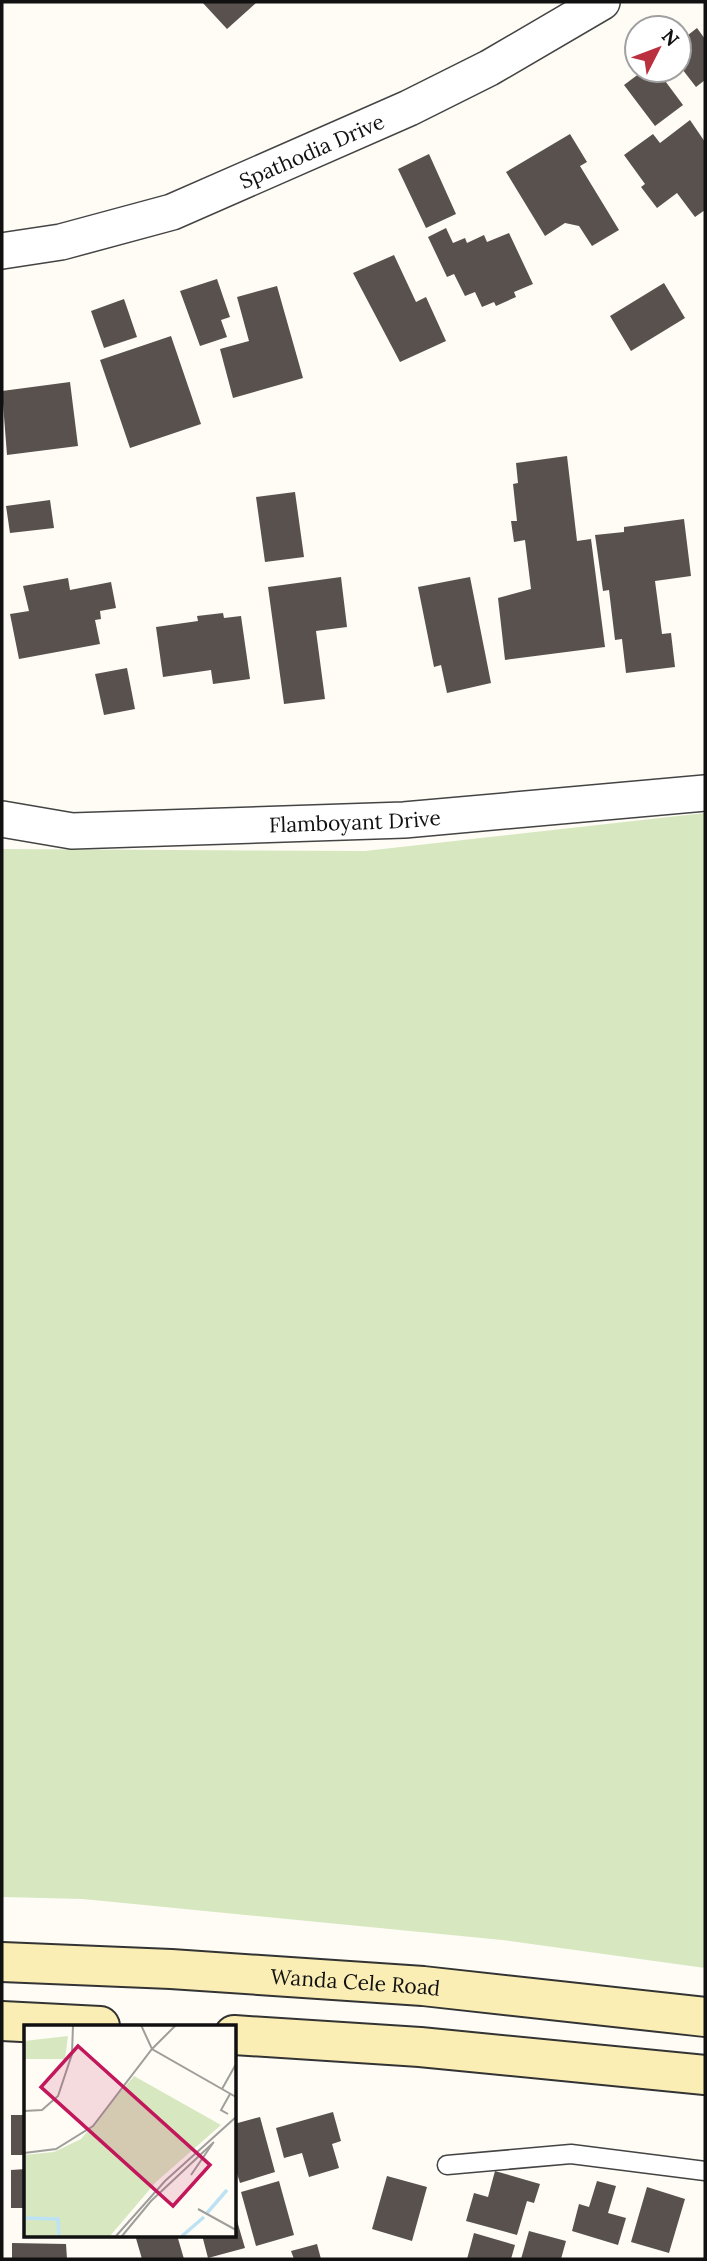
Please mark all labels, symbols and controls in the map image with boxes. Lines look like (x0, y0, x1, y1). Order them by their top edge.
north arrow (623, 14, 693, 84)
text: N (657, 24, 685, 51)
street label: Spathodia Drive (235, 107, 388, 194)
street label: Flamboyant Drive (268, 803, 442, 838)
street label: Wanda Cele Road (270, 1962, 442, 2001)
inset map (24, 2025, 236, 2236)

